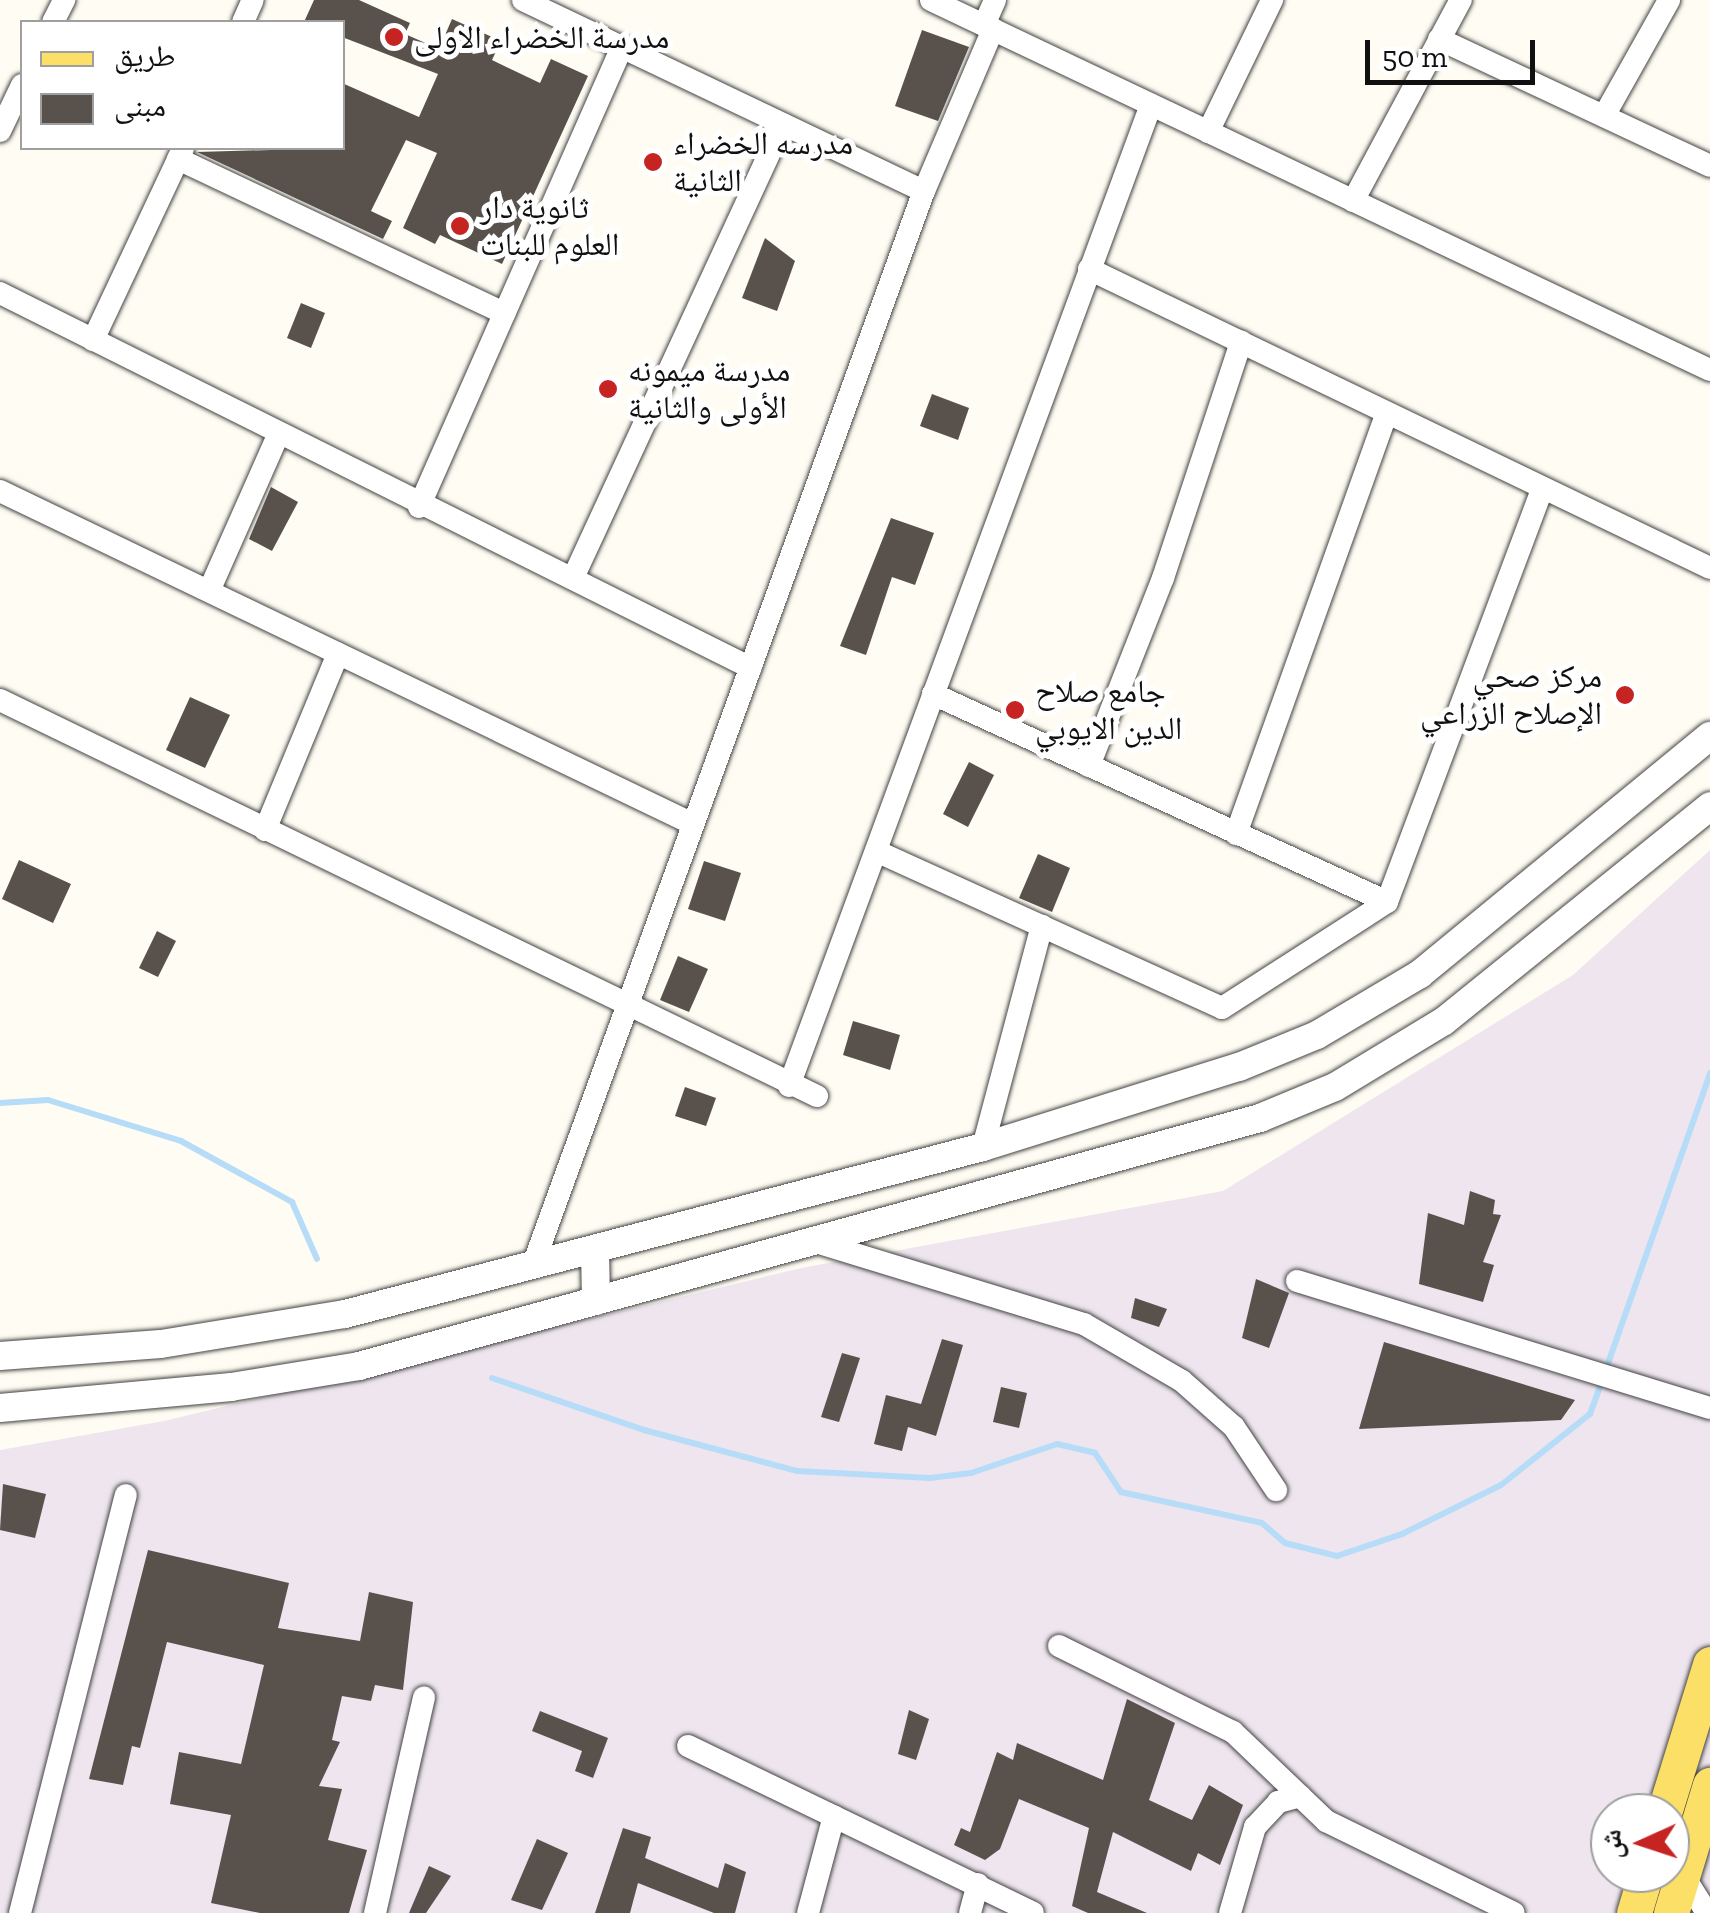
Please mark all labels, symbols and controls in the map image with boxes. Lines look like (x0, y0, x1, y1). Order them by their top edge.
place label: مدرسة الخضراء الاولى (414, 18, 669, 56)
legend (20, 20, 345, 150)
scale bar (1370, 20, 1540, 82)
marker: مدرسة الخضراء الاولى (383, 26, 405, 48)
text: طريق (114, 38, 175, 74)
text: 50 m (1382, 39, 1447, 75)
text: مبنى (114, 88, 166, 124)
place label: مدرسه الخضراء الثانية (673, 125, 853, 200)
marker: مدرسه الخضراء الثانية (642, 151, 664, 173)
place label: ثانوية دار العلوم للبنات (480, 189, 619, 264)
marker: ثانوية دار العلوم للبنات (449, 215, 471, 237)
place label: مدرسة ميمونه الأولى والثانية (628, 352, 790, 427)
marker: مدرسة ميمونه الأولى والثانية (597, 378, 619, 400)
place label: مركز صحي الإصلاح الزراعي (1420, 658, 1602, 733)
place label: جامع صلاح الدين الايوبي (1035, 673, 1182, 748)
marker: مركز صحي الإصلاح الزراعي (1612, 682, 1638, 708)
marker: جامع صلاح الدين الايوبي (1004, 699, 1026, 721)
north arrow (1590, 1793, 1690, 1893)
text: ش (1594, 1829, 1629, 1860)

